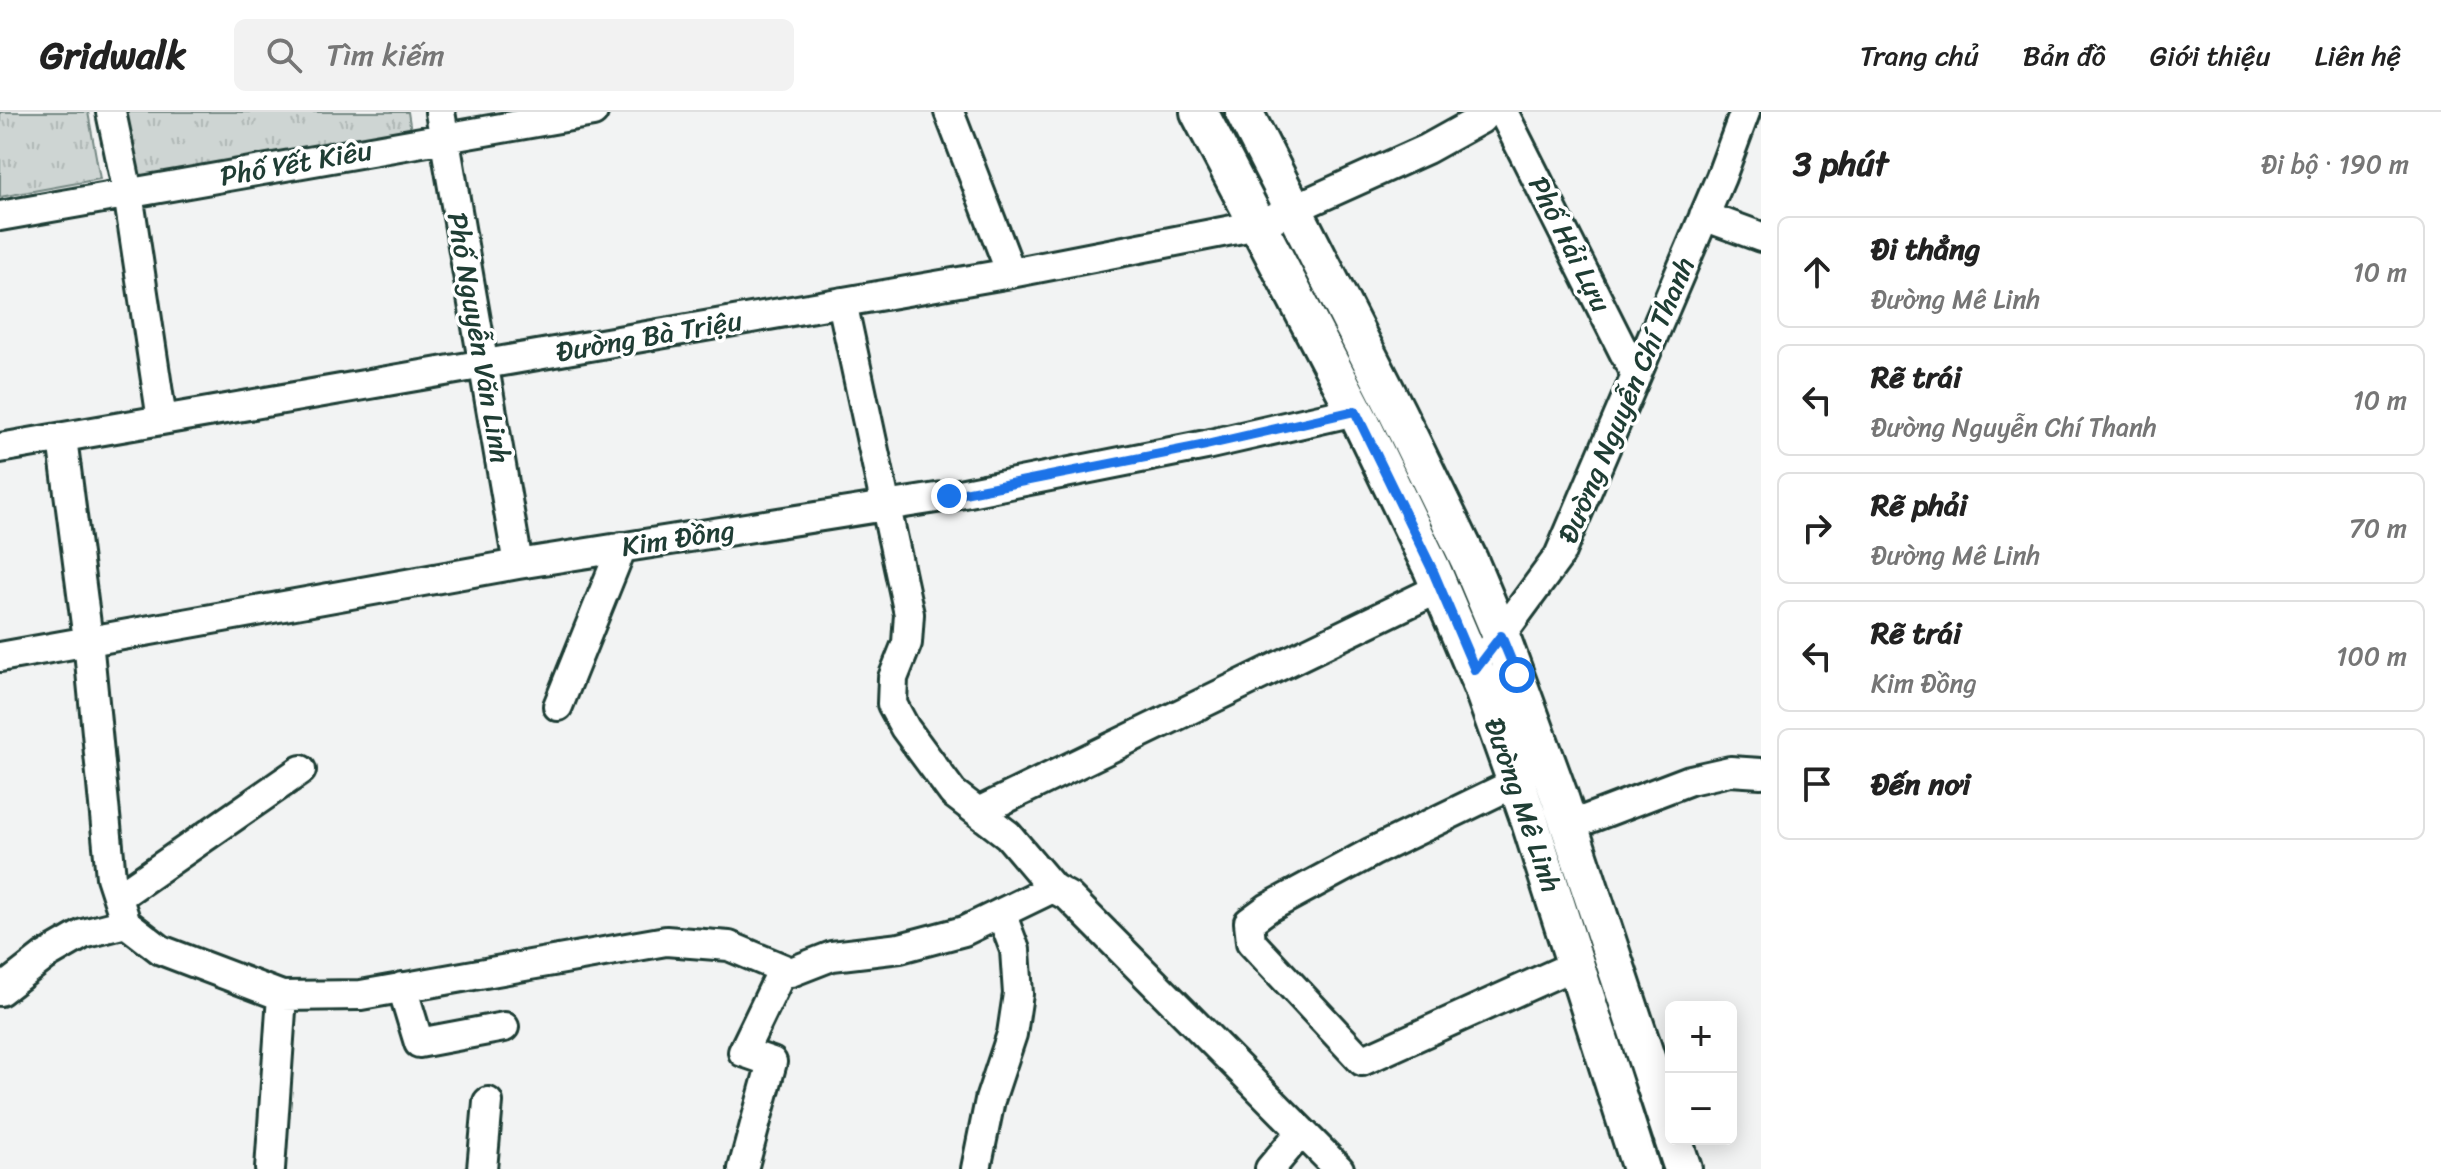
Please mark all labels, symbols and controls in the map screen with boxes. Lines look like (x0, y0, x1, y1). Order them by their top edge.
search box (234, 19, 794, 91)
text: Gridwalk (40, 22, 186, 89)
text: Tìm kiếm (326, 28, 445, 82)
text: Trang chủ (1860, 31, 1979, 80)
text: Bản đồ (2023, 31, 2106, 80)
text: Giới thiệu (2150, 31, 2271, 80)
text: Liên hệ (2315, 31, 2401, 80)
icon: search (262, 33, 306, 77)
street label: Phố Yết Kiêu (216, 126, 376, 200)
text: 3 phút (1793, 134, 1888, 194)
text: Đi bộ · 190 m (2261, 141, 2409, 187)
street label: Phố Hải Lựu (1515, 167, 1625, 321)
street label: Phố Nguyễn Văn Linh (433, 208, 525, 468)
text: Đi thẳng (1871, 222, 1980, 276)
street label: Đường Nguyễn Chí Thanh (1543, 249, 1709, 551)
text: 10 m (2353, 249, 2407, 295)
icon: ahead (1795, 250, 1839, 294)
text: Đường Mê Linh (1871, 276, 2040, 322)
street label: Đường Bà Triệu (552, 296, 746, 376)
text: Rẽ trái (1871, 350, 1961, 404)
text: 10 m (2353, 377, 2407, 423)
icon: left (1795, 378, 1839, 422)
text: Đường Nguyễn Chí Thanh (1871, 404, 2157, 450)
route end (931, 478, 967, 514)
text: Rẽ phải (1871, 478, 1967, 532)
street label: Kim Đồng (618, 505, 738, 571)
text: 70 m (2349, 505, 2407, 551)
icon: right (1795, 506, 1839, 550)
text: Đường Mê Linh (1871, 532, 2040, 578)
text: Rẽ trái (1871, 606, 1961, 660)
text: 100 m (2336, 633, 2407, 679)
icon: left (1795, 634, 1839, 678)
route start (1499, 657, 1535, 693)
text: Kim Đồng (1871, 660, 1977, 706)
street label: Đường Mê Linh (1470, 711, 1576, 899)
text: Đến nơi (1871, 757, 1970, 811)
icon: arrive (1795, 762, 1839, 806)
map controls (1665, 1001, 1737, 1145)
button: + (1665, 1001, 1737, 1073)
button: − (1665, 1073, 1737, 1145)

